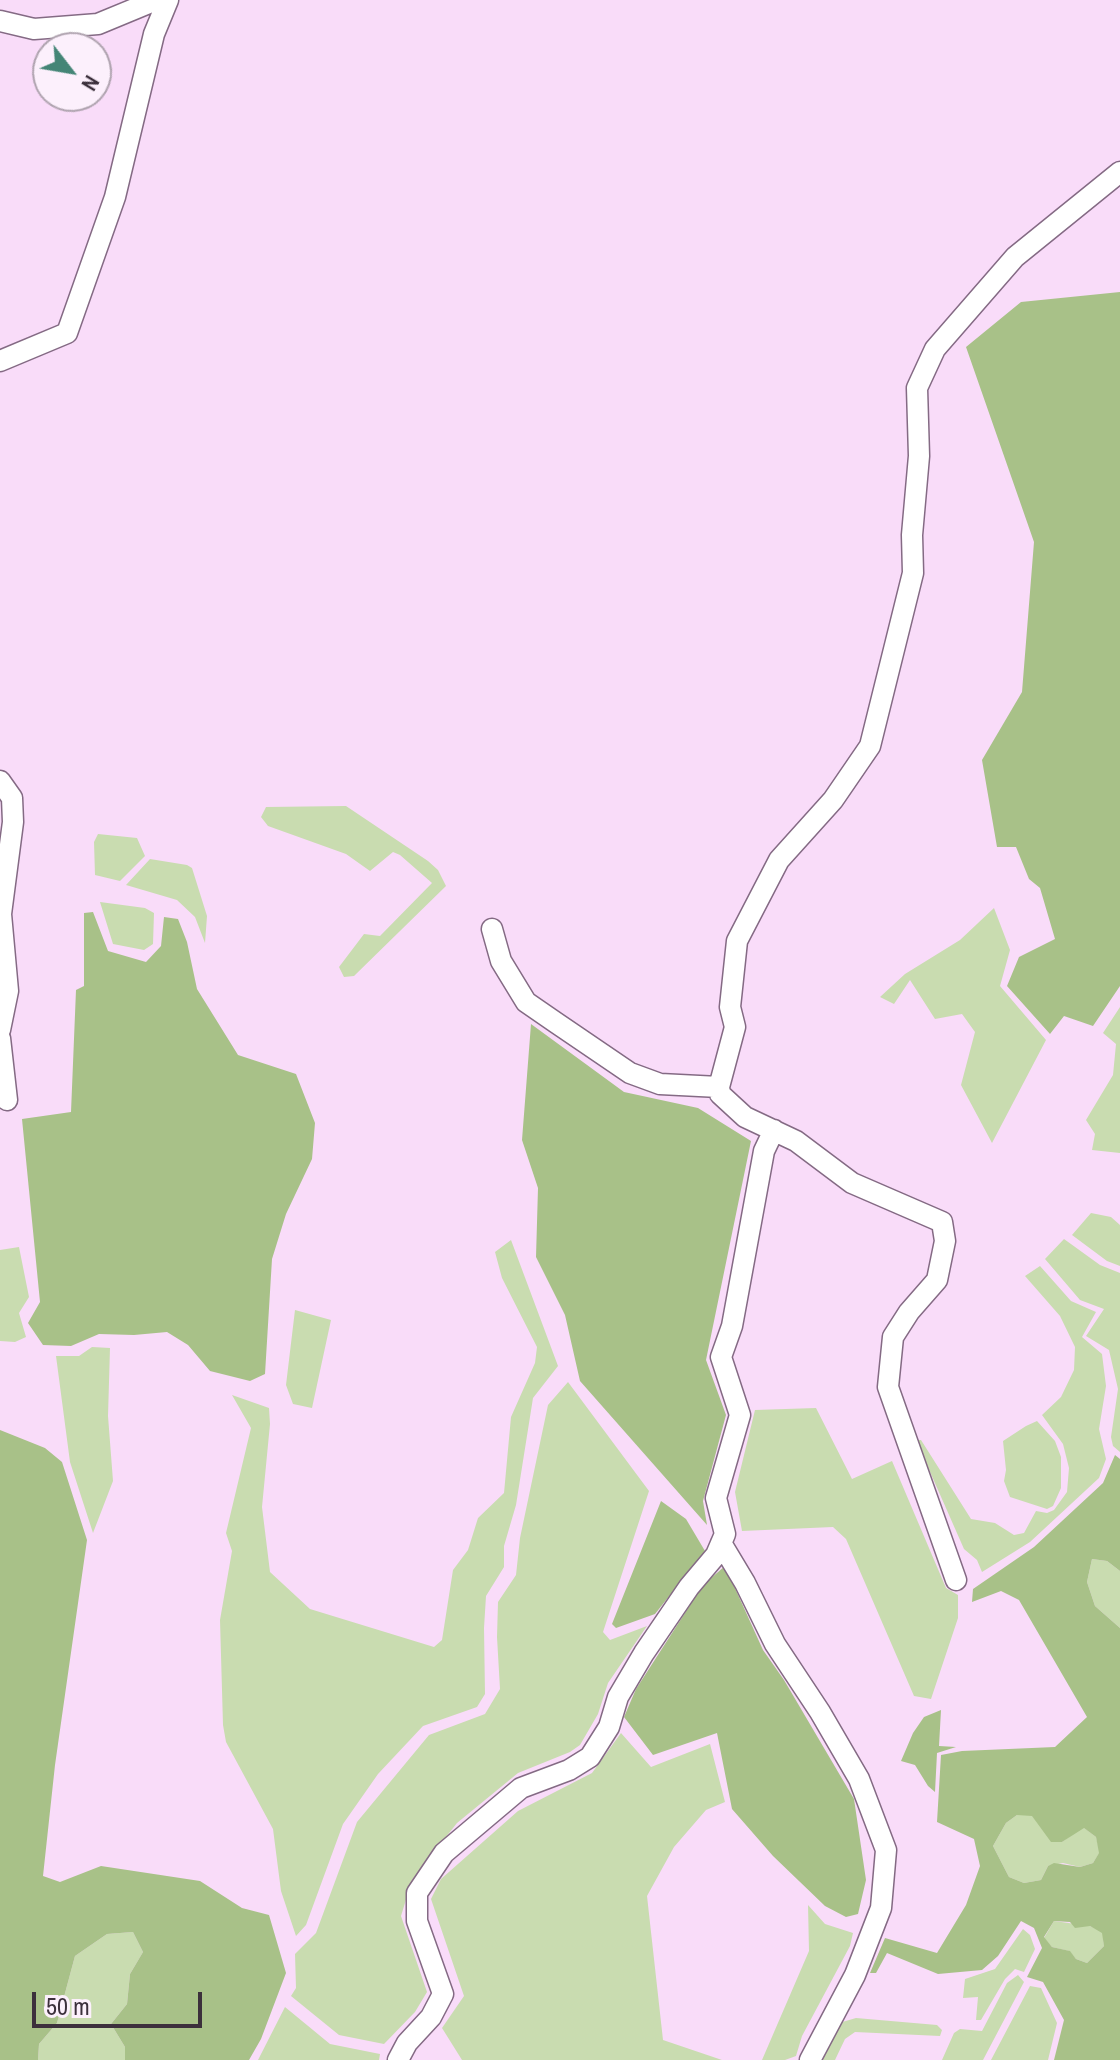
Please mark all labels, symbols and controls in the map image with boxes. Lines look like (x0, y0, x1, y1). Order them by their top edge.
north arrow (32, 32, 112, 112)
text: N (75, 70, 107, 97)
scale bar (36, 1976, 206, 2026)
text: 50 m (46, 1990, 90, 2022)

